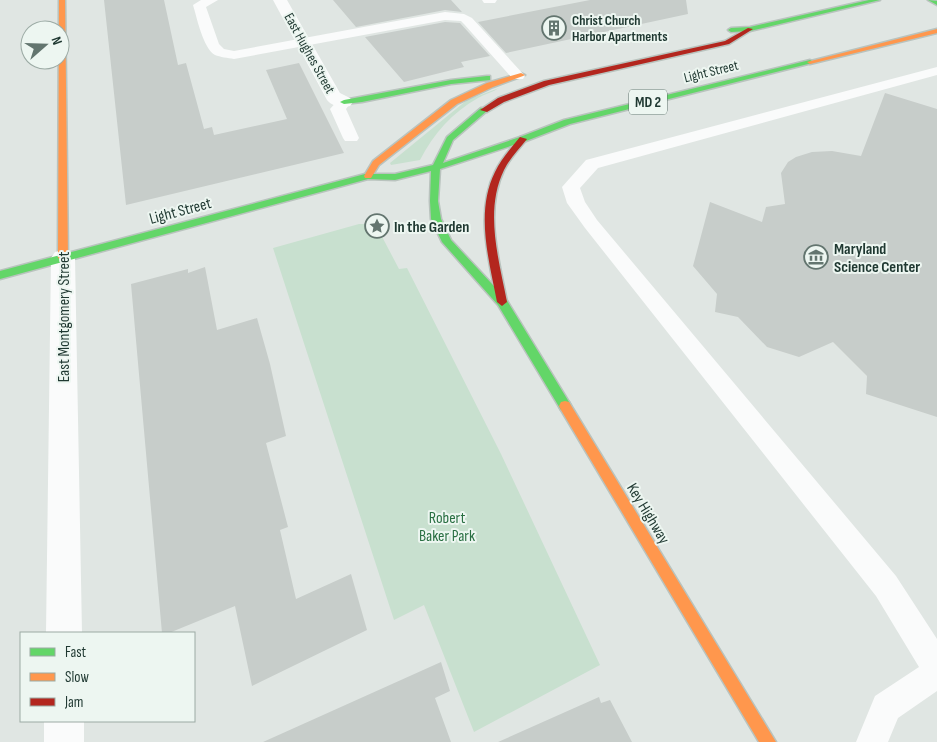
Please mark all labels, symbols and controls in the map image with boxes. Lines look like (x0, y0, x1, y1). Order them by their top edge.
street label: East Hughes Street (280, 10, 339, 96)
place label: Christ Church Harbor Apartments (572, 12, 668, 45)
building icon: Christ Church Harbor Apartments (541, 15, 567, 41)
north arrow (20, 20, 70, 70)
text: N (47, 34, 66, 47)
street label: Light Street (682, 57, 740, 86)
road number: MD 2 (629, 90, 667, 114)
street label: Light Street (147, 194, 214, 229)
place icon: In the Garden (364, 213, 390, 239)
place label: In the Garden (394, 218, 469, 237)
place label: Maryland Science Center (834, 240, 920, 277)
museum icon: Maryland Science Center (803, 244, 829, 270)
street label: East Montgomery Street (55, 252, 74, 382)
street label: Key Highway (622, 480, 673, 548)
park label: Robert Baker Park (419, 509, 475, 546)
legend (20, 632, 195, 722)
text: Fast (65, 643, 87, 662)
text: Slow (65, 668, 89, 687)
text: Jam (64, 693, 83, 712)

